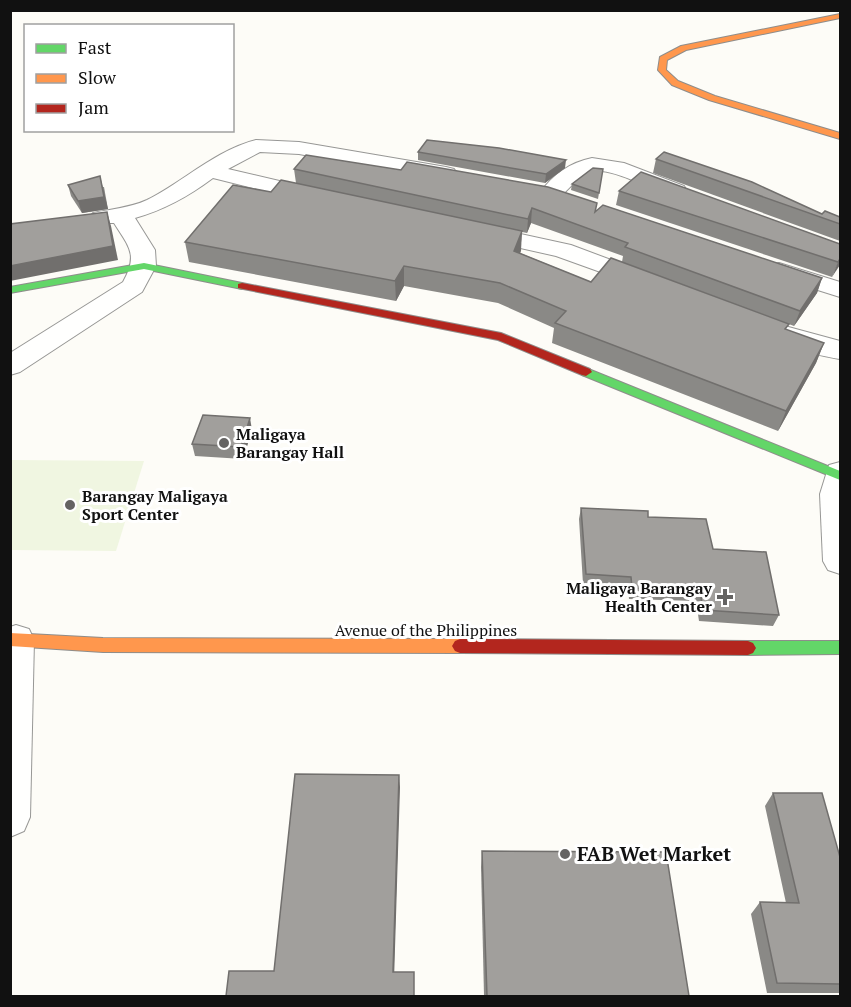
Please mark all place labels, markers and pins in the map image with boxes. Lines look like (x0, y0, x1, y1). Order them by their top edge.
place label: Maligaya Barangay Hall (236, 423, 344, 463)
marker: Maligaya Barangay Hall (217, 436, 231, 450)
place label: Barangay Maligaya Sport Center (82, 485, 228, 525)
marker: Barangay Maligaya Sport Center (63, 498, 77, 512)
place label: Maligaya Barangay Health Center (566, 577, 713, 617)
marker: Maligaya Barangay Health Center (716, 588, 734, 606)
place label: FAB Wet Market (577, 840, 731, 867)
marker: FAB Wet Market (558, 847, 572, 861)

